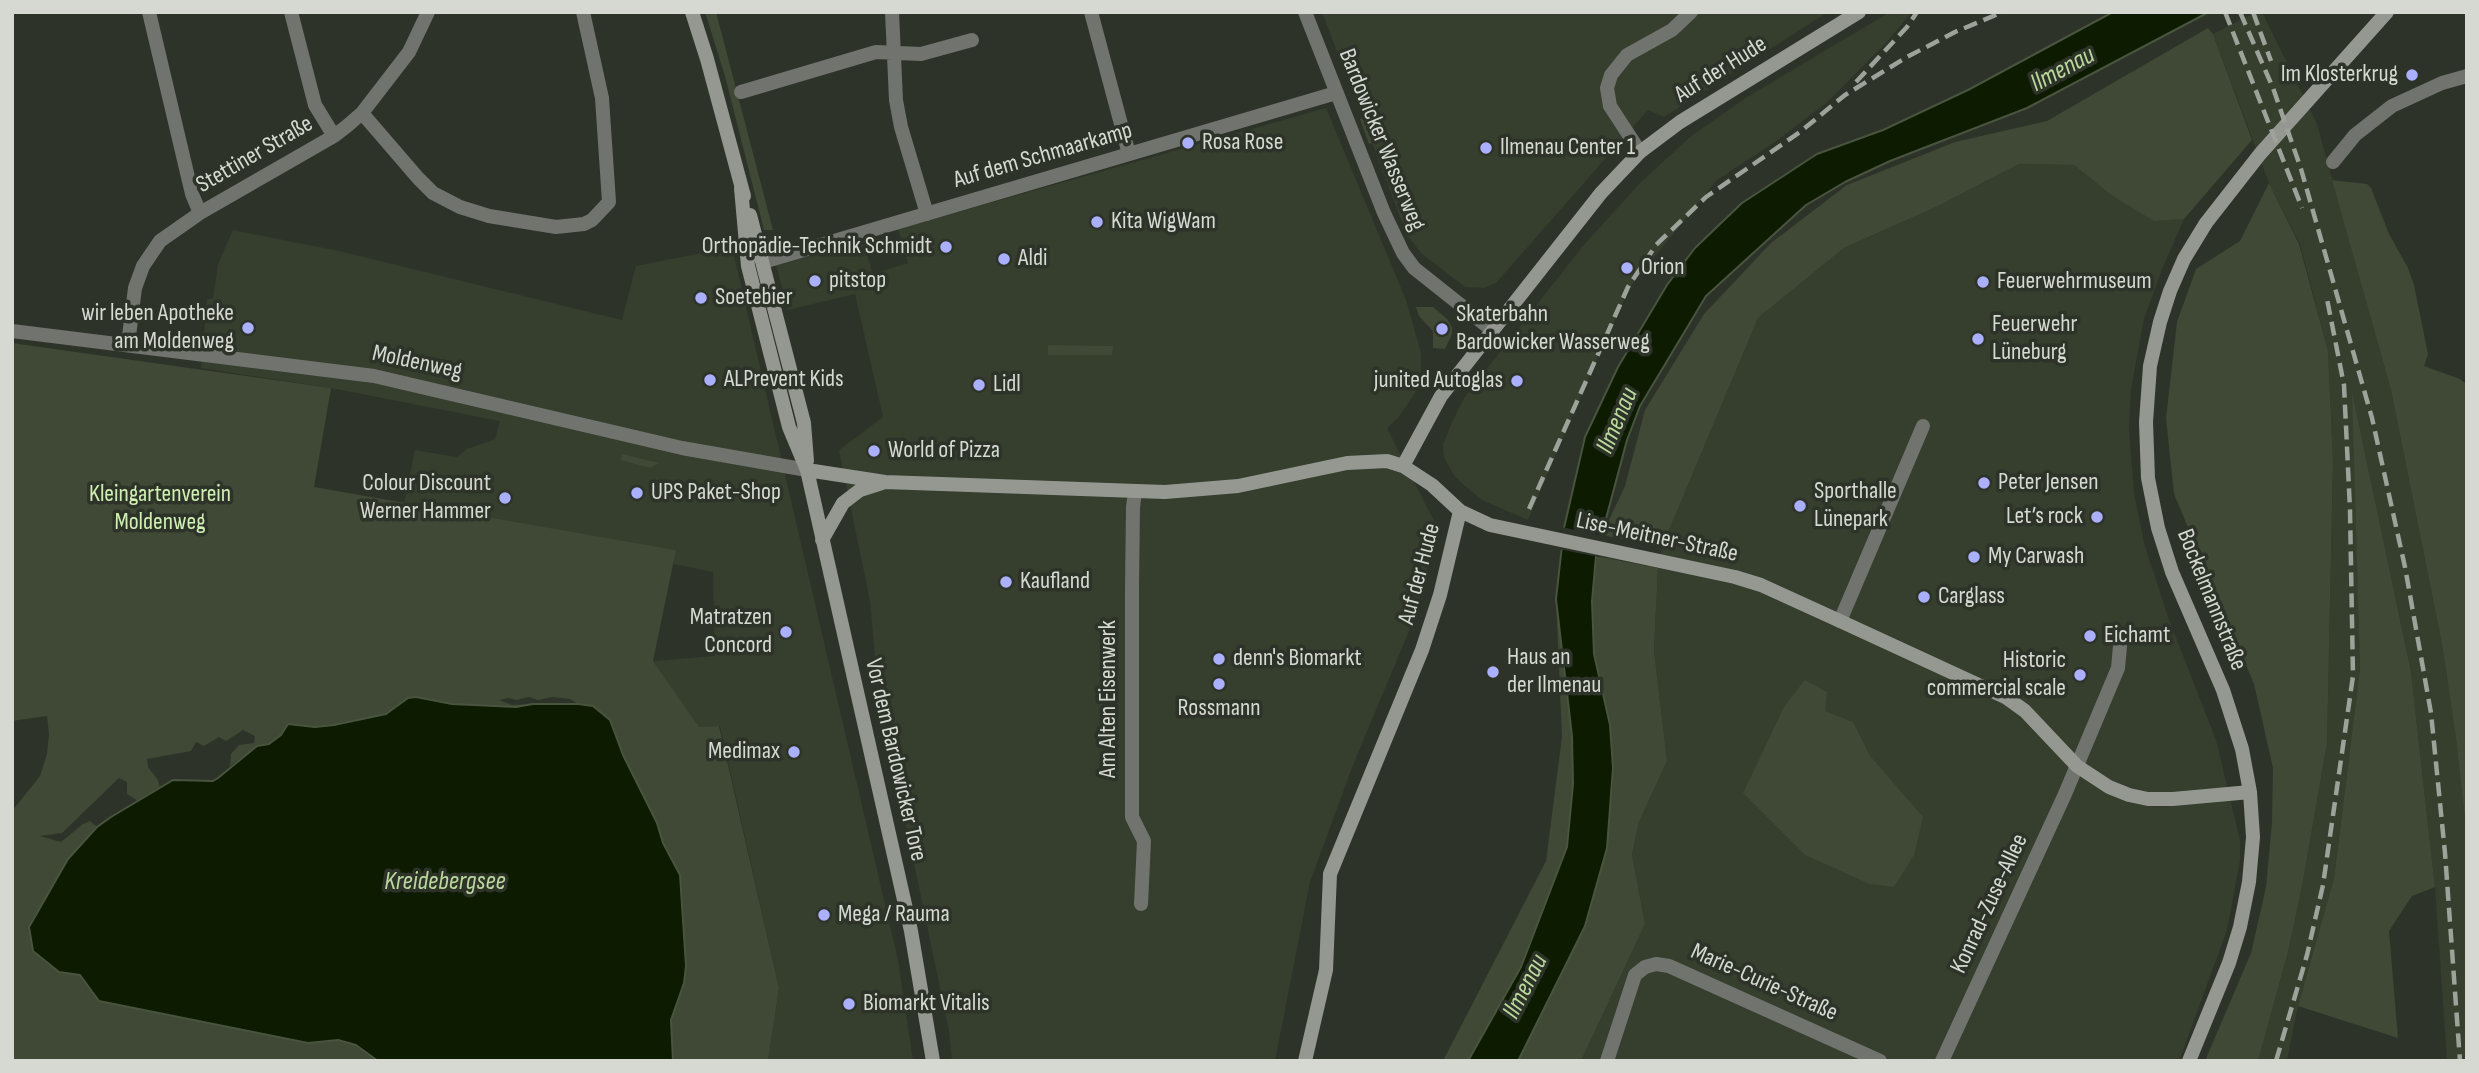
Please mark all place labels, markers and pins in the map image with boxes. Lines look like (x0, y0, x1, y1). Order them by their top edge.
place label: Im Klosterkrug (2281, 61, 2398, 89)
marker: Im Klosterkrug (2404, 67, 2420, 83)
place label: Rosa Rose (1202, 129, 1283, 157)
place label: Ilmenau Center 1 (1500, 134, 1635, 162)
marker: Rosa Rose (1180, 135, 1196, 151)
marker: Ilmenau Center 1 (1478, 140, 1494, 156)
place label: Kita WigWam (1111, 208, 1216, 236)
marker: Kita WigWam (1089, 214, 1105, 230)
place label: Orthopädie-Technik Schmidt (702, 233, 932, 261)
marker: Orthopädie-Technik Schmidt (938, 239, 954, 255)
place label: Aldi (1018, 245, 1048, 273)
marker: Aldi (996, 251, 1012, 267)
place label: Orion (1641, 254, 1684, 282)
marker: Orion (1619, 260, 1635, 276)
place label: pitstop (829, 267, 886, 295)
place label: Feuerwehrmuseum (1997, 268, 2152, 296)
marker: pitstop (807, 273, 823, 289)
marker: Feuerwehrmuseum (1975, 274, 1991, 290)
place label: Soetebier (715, 284, 793, 312)
marker: Soetebier (693, 290, 709, 306)
place label: wir leben Apotheke am Moldenweg (81, 300, 234, 356)
place label: Skaterbahn Bardowicker Wasserweg (1456, 301, 1650, 357)
place label: Feuerwehr Lüneburg (1992, 311, 2078, 367)
marker: wir leben Apotheke am Moldenweg (240, 320, 256, 336)
marker: Skaterbahn Bardowicker Wasserweg (1434, 321, 1450, 337)
marker: Feuerwehr Lüneburg (1970, 331, 1986, 347)
place label: ALPrevent Kids (724, 366, 844, 394)
place label: junited Autoglas (1374, 367, 1503, 395)
place label: Lidl (993, 371, 1021, 399)
marker: ALPrevent Kids (702, 372, 718, 388)
marker: junited Autoglas (1509, 373, 1525, 389)
marker: Lidl (971, 377, 987, 393)
place label: World of Pizza (888, 437, 1000, 465)
marker: World of Pizza (866, 443, 882, 459)
place label: Peter Jensen (1998, 469, 2099, 497)
place label: Colour Discount Werner Hammer (360, 470, 491, 526)
marker: Peter Jensen (1976, 475, 1992, 491)
place label: Sporthalle Lünepark (1814, 478, 1897, 534)
place label: UPS Paket-Shop (651, 479, 781, 507)
marker: UPS Paket-Shop (629, 485, 645, 501)
marker: Colour Discount Werner Hammer (497, 490, 513, 506)
marker: Sporthalle Lünepark (1792, 498, 1808, 514)
place label: Let’s rock (2006, 503, 2083, 531)
marker: Let’s rock (2089, 509, 2105, 525)
place label: My Carwash (1988, 543, 2084, 571)
marker: My Carwash (1966, 549, 1982, 565)
place label: Kaufland (1020, 568, 1090, 596)
marker: Kaufland (998, 574, 1014, 590)
place label: Carglass (1938, 583, 2005, 611)
marker: Carglass (1916, 589, 1932, 605)
place label: Matratzen Concord (690, 604, 772, 660)
place label: Eichamt (2104, 622, 2170, 650)
marker: Matratzen Concord (778, 624, 794, 640)
marker: Eichamt (2082, 628, 2098, 644)
place label: Haus an der Ilmenau (1507, 644, 1601, 700)
place label: denn's Biomarkt (1233, 645, 1362, 673)
place label: Historic commercial scale (1927, 647, 2066, 703)
marker: denn's Biomarkt (1211, 651, 1227, 667)
marker: Haus an der Ilmenau (1485, 664, 1501, 680)
marker: Historic commercial scale (2072, 667, 2088, 683)
marker: Rossmann (1211, 676, 1227, 692)
place label: Rossmann (1178, 695, 1260, 723)
place label: Medimax (708, 738, 780, 766)
marker: Medimax (786, 744, 802, 760)
place label: Mega / Rauma (838, 901, 950, 929)
marker: Mega / Rauma (816, 907, 832, 923)
place label: Biomarkt Vitalis (863, 990, 990, 1018)
marker: Biomarkt Vitalis (841, 996, 857, 1012)

